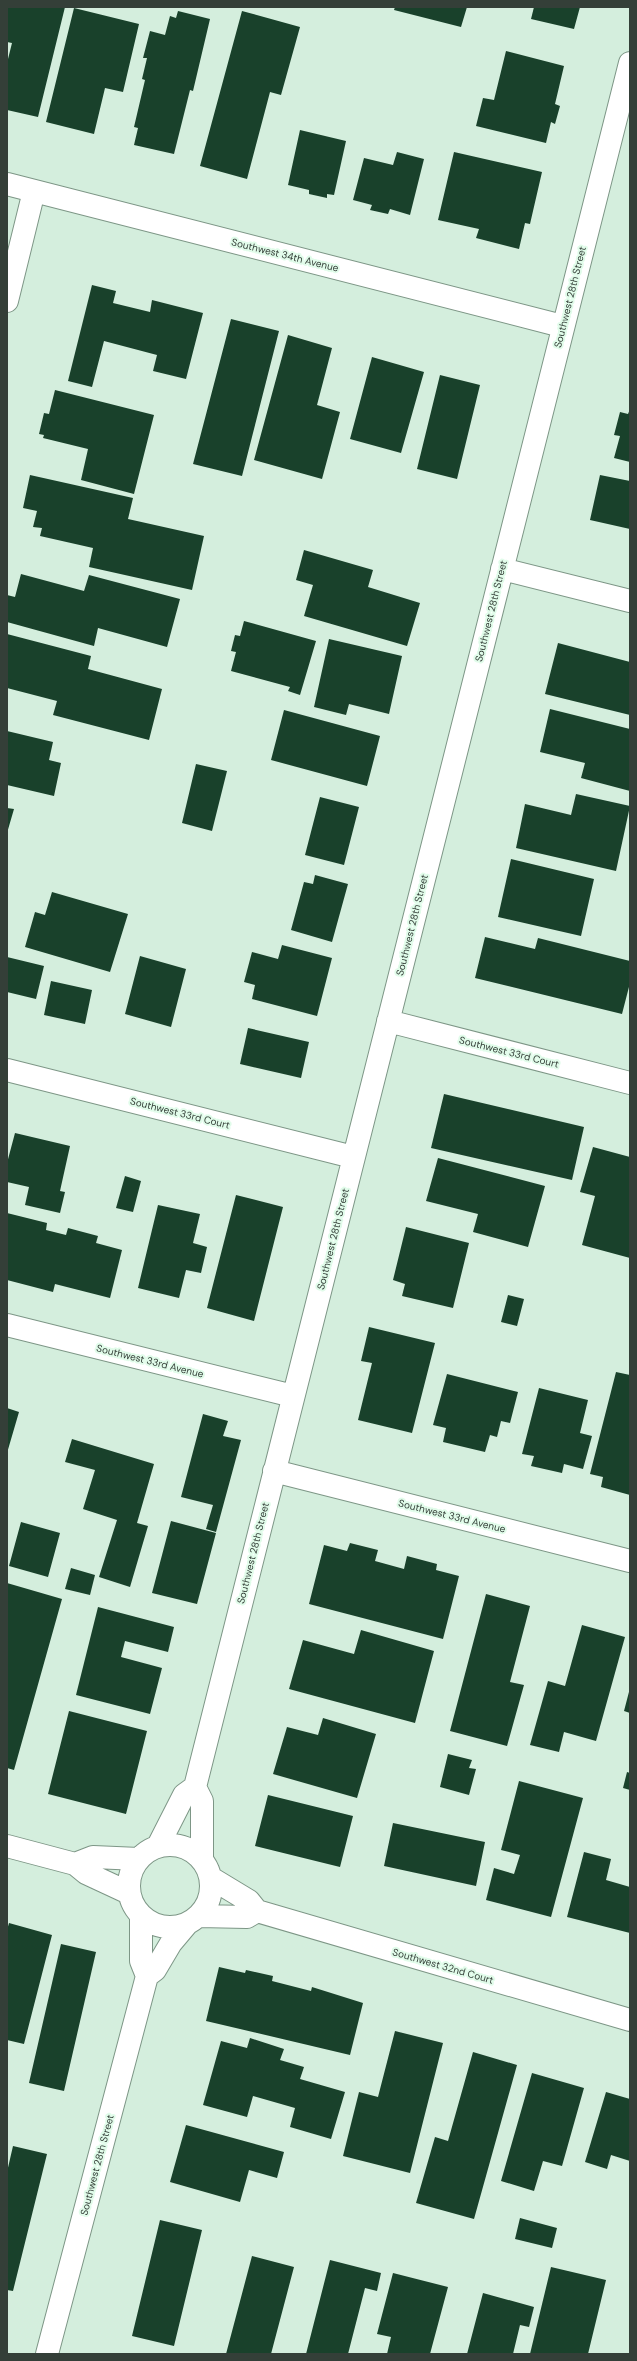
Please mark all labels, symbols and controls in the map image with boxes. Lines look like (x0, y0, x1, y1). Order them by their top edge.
street label: Southwest 34th Avenue (230, 235, 340, 275)
street label: Southwest 28th Street (551, 245, 589, 349)
street label: Southwest 28th Street (472, 559, 510, 663)
street label: Southwest 28th Street (393, 873, 431, 977)
street label: Southwest 33rd Court (458, 1033, 560, 1071)
street label: Southwest 33rd Court (129, 1094, 231, 1132)
street label: Southwest 28th Street (314, 1187, 352, 1291)
street label: Southwest 33rd Avenue (95, 1341, 205, 1381)
street label: Southwest 33rd Avenue (397, 1496, 507, 1536)
street label: Southwest 28th Street (234, 1501, 272, 1605)
street label: Southwest 32nd Court (391, 1945, 495, 1987)
street label: Southwest 28th Street (77, 2113, 117, 2217)

